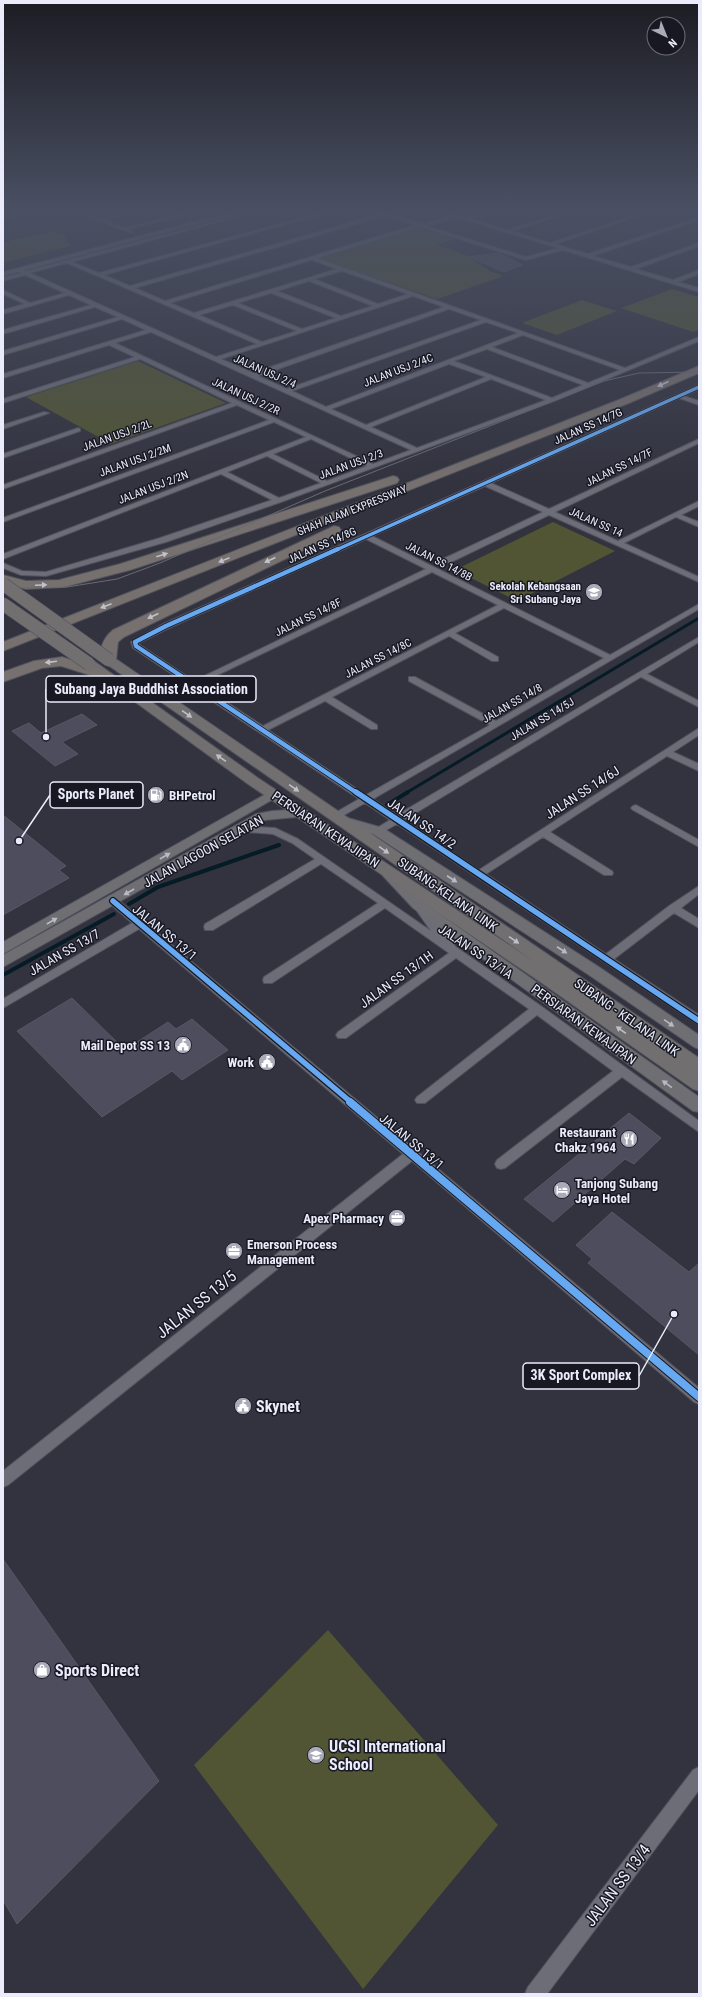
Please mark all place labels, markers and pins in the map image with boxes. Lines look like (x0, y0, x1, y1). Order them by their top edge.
place label: Sekolah Kebangsaan Sri Subang Jaya (490, 580, 581, 606)
school or university icon: Sekolah Kebangsaan Sri Subang Jaya (584, 582, 604, 602)
callout: Subang Jaya Buddhist Association (46, 676, 256, 702)
callout: Sports Planet (50, 782, 143, 808)
fuel station icon: BHPetrol (146, 785, 166, 805)
place label: BHPetrol (169, 788, 216, 803)
public building icon: Mail Depot SS 13 (173, 1035, 193, 1055)
place label: Mail Depot SS 13 (81, 1038, 170, 1053)
public building icon: Work (257, 1052, 277, 1072)
place label: Work (227, 1055, 255, 1070)
place label: Restaurant Chakz 1964 (555, 1125, 616, 1155)
restaurant icon: Restaurant Chakz 1964 (619, 1129, 639, 1149)
place label: Tanjong Subang Jaya Hotel (575, 1176, 658, 1206)
hotel icon: Tanjong Subang Jaya Hotel (552, 1180, 572, 1200)
office icon: Apex Pharmacy (387, 1208, 407, 1228)
place label: Apex Pharmacy (303, 1211, 384, 1226)
place label: Emerson Process Management (247, 1237, 337, 1267)
office icon: Emerson Process Management (224, 1241, 244, 1261)
callout: 3K Sport Complex (523, 1363, 639, 1389)
public building icon: Skynet (233, 1396, 253, 1416)
place label: Skynet (256, 1397, 300, 1416)
shop icon: Sports Direct (32, 1660, 52, 1680)
place label: Sports Direct (55, 1661, 139, 1680)
place label: UCSI International School (329, 1737, 446, 1774)
school or university icon: UCSI International School (306, 1745, 326, 1765)

